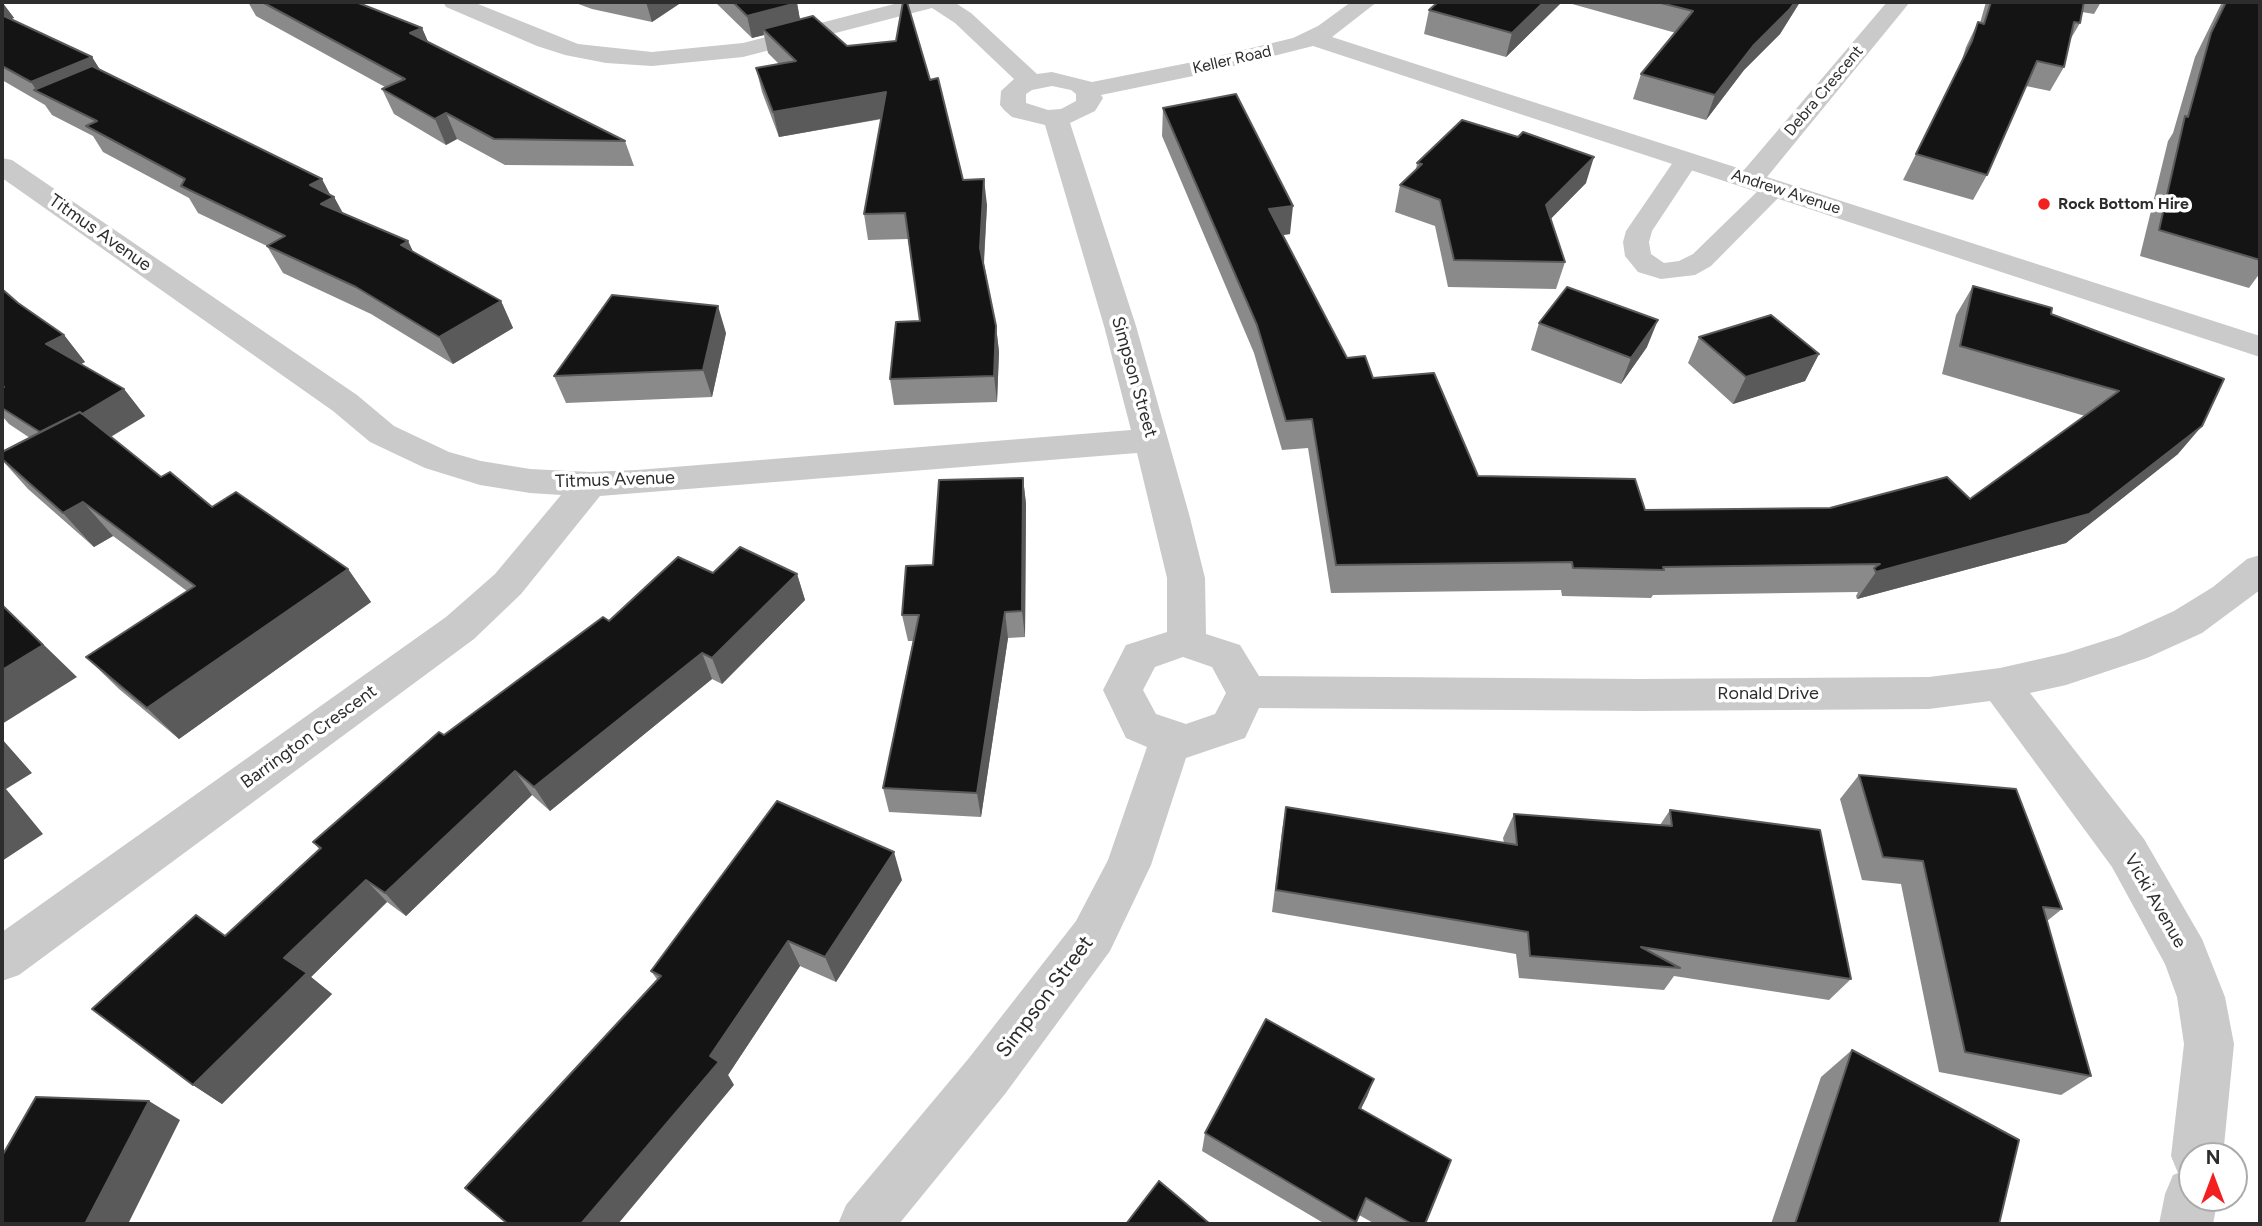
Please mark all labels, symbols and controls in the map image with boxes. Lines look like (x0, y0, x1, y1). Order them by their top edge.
street label: Keller Road (1191, 42, 1273, 78)
street label: Debra Crescent (1781, 42, 1867, 140)
street label: Andrew Avenue (1729, 165, 1843, 219)
street label: Titmus Avenue (45, 190, 155, 276)
place label: Rock Bottom Hire (2058, 194, 2189, 214)
marker: Rock Bottom Hire (2036, 196, 2052, 212)
street label: Simpson Street (1106, 314, 1162, 440)
street label: Titmus Avenue (555, 467, 675, 493)
street label: Barrington Crescent (237, 681, 381, 793)
street label: Ronald Drive (1717, 683, 1819, 705)
street label: Vicki Avenue (2119, 850, 2191, 952)
street label: Simpson Street (991, 931, 1099, 1063)
north arrow (2178, 1142, 2248, 1212)
text: N (2206, 1146, 2220, 1169)

